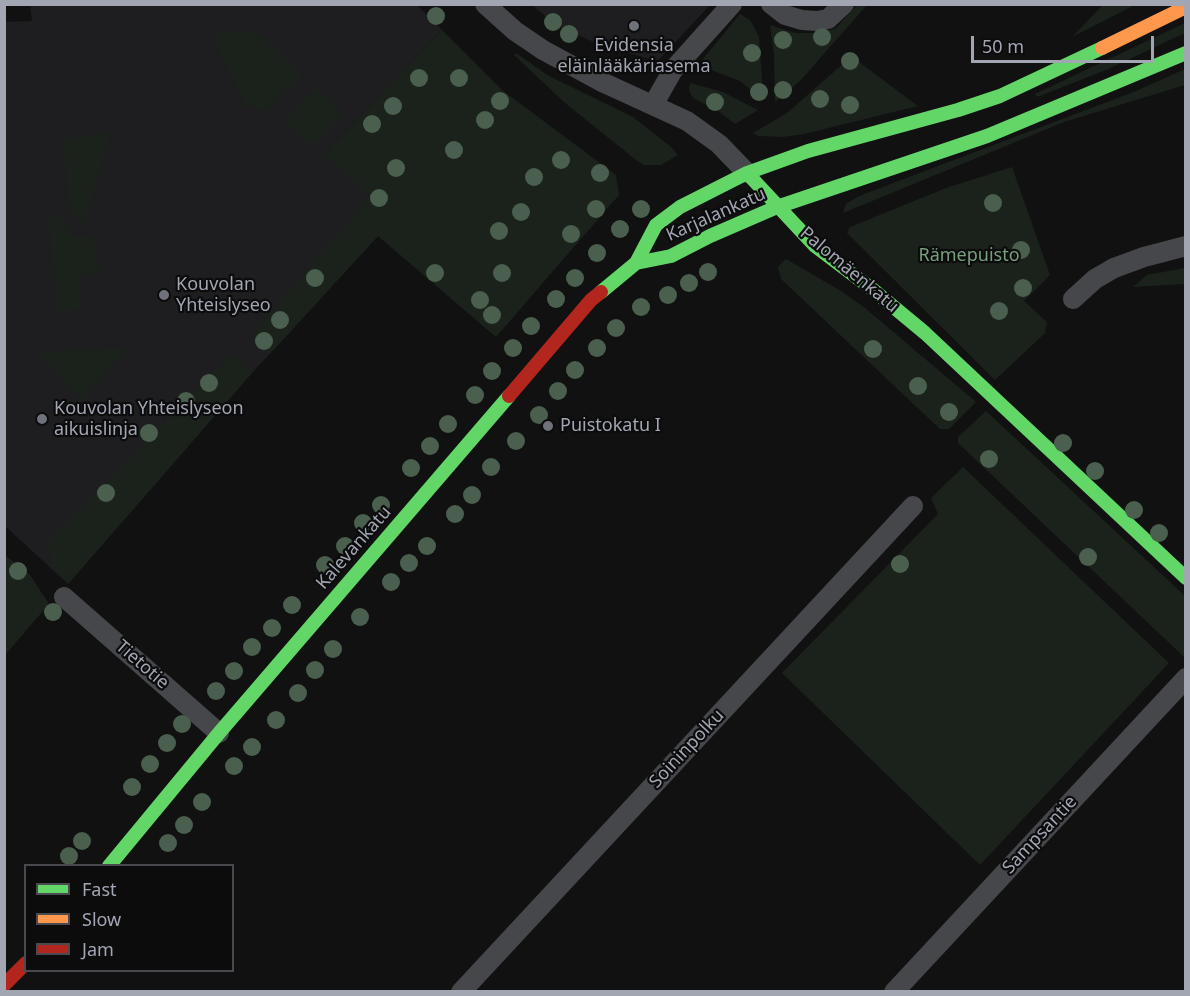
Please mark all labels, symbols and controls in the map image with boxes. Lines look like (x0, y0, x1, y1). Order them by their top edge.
marker: Evidensia eläinlääkäriasema (627, 19, 641, 33)
scale bar (974, 24, 1157, 62)
text: 50 m (982, 34, 1024, 58)
place label: Evidensia eläinlääkäriasema (557, 35, 711, 78)
street label: Karjalankatu (663, 183, 769, 247)
street label: Palomäenkatu (795, 222, 903, 318)
park label: Rämepuisto (918, 245, 1020, 267)
place label: Kouvolan Yhteislyseo (176, 274, 271, 316)
marker: Kouvolan Yhteislyseo (157, 288, 171, 302)
place label: Kouvolan Yhteislyseon aikuislinja (54, 398, 244, 440)
marker: Kouvolan Yhteislyseon aikuislinja (35, 412, 49, 426)
place label: Puistokatu I (560, 415, 661, 437)
marker: Puistokatu I (541, 419, 555, 433)
street label: Kalevankatu (312, 502, 396, 594)
street label: Tietotie (111, 636, 173, 694)
street label: Soininpolku (645, 705, 729, 793)
street label: Sampsantie (998, 791, 1082, 879)
legend (24, 864, 234, 972)
text: Fast (82, 877, 117, 901)
text: Slow (82, 907, 121, 931)
text: Jam (82, 937, 114, 961)

